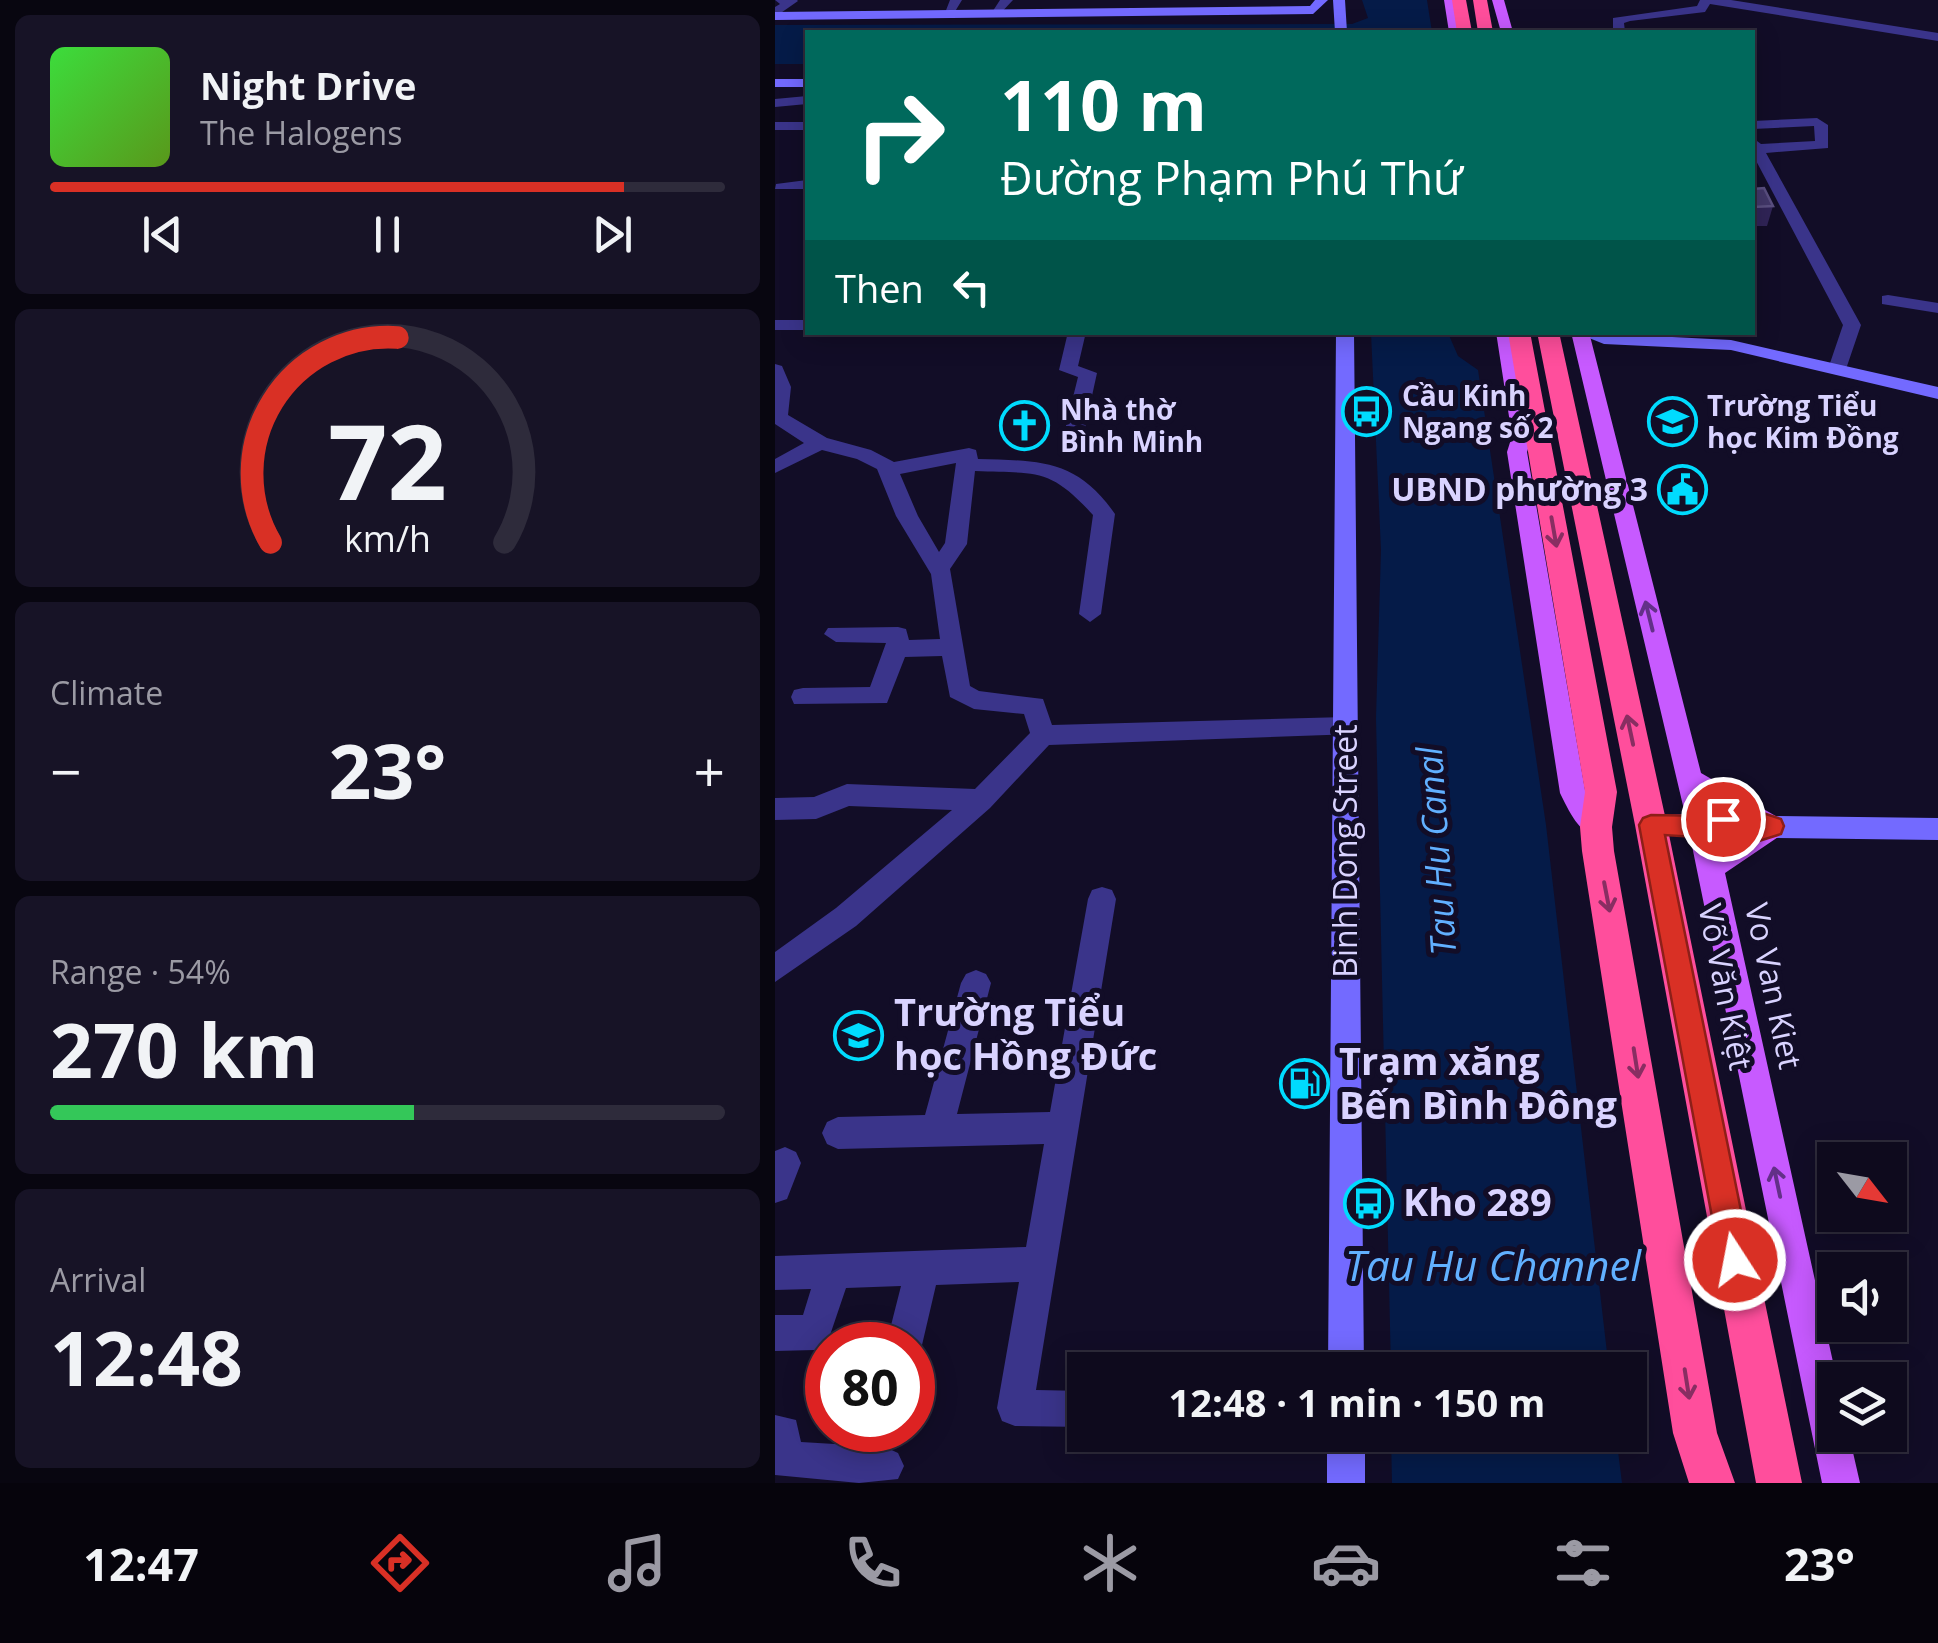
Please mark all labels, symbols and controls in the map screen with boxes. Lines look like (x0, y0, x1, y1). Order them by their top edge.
text: 110 m (1000, 56, 1207, 152)
text: Night Drive (200, 59, 416, 111)
icon: right (835, 70, 965, 200)
text: The Halogens (200, 111, 402, 154)
text: Đường Phạm Phú Thứ (1000, 147, 1463, 208)
icon: previous (135, 207, 190, 262)
icon: pause (360, 207, 415, 262)
icon: next (585, 207, 640, 262)
icon: left (944, 260, 999, 315)
text: Then (835, 262, 924, 314)
place label: Cầu Kinh Ngang số 2 (1402, 376, 1554, 446)
bus stop icon: Cầu Kinh Ngang số 2 (1341, 386, 1393, 438)
place label: Trường Tiểu học Kim Đồng (1707, 386, 1899, 456)
text: 72 (328, 389, 447, 530)
place label: Nhà thờ Bình Minh (1060, 390, 1203, 460)
school or university icon: Trường Tiểu học Kim Đồng (1646, 396, 1698, 448)
church icon: Nhà thờ Bình Minh (999, 400, 1051, 452)
public building icon: UBND phường 3 (1657, 464, 1709, 516)
place label: UBND phường 3 (1391, 467, 1648, 510)
text: km/h (344, 514, 431, 562)
one-way arrow (1546, 515, 1565, 547)
one-way arrow (1639, 601, 1657, 633)
text: Climate (50, 671, 163, 714)
one-way arrow (1620, 715, 1638, 747)
text: 23° (329, 719, 446, 821)
street label: Binh Dong Street (1323, 724, 1366, 978)
text: − (50, 733, 81, 808)
text: + (694, 733, 725, 808)
water label: Tau Hu Canal (1405, 744, 1466, 957)
pin (1681, 777, 1766, 862)
icon: arrive (1696, 792, 1751, 847)
one-way arrow (1598, 881, 1617, 913)
street label: Vo Van Kiet (1736, 899, 1813, 1073)
street label: Võ Văn Kiệt (1689, 900, 1764, 1074)
text: Range · 54% (50, 950, 231, 993)
place label: Trường Tiểu học Hồng Đức (894, 985, 1157, 1081)
text: 270 km (50, 998, 318, 1100)
school or university icon: Trường Tiểu học Hồng Đức (833, 1009, 885, 1061)
place label: Trạm xăng Bến Bình Đông (1339, 1034, 1617, 1130)
one-way arrow (1627, 1046, 1645, 1079)
fuel station icon: Trạm xăng Bến Bình Đông (1278, 1058, 1330, 1110)
north arrow (1817, 1142, 1907, 1232)
map controls (1817, 1142, 1907, 1452)
one-way arrow (1766, 1167, 1785, 1199)
place label: Kho 289 (1403, 1175, 1552, 1227)
bus stop icon: Kho 289 (1342, 1177, 1394, 1229)
position arrow (1683, 1208, 1787, 1312)
water label: Tau Hu Channel (1345, 1236, 1642, 1293)
button: sound (1817, 1252, 1907, 1342)
text: Arrival (50, 1258, 146, 1301)
text: 12:48 (50, 1306, 243, 1408)
speed limit sign: 80 (805, 1322, 935, 1452)
button: layers (1817, 1362, 1907, 1452)
one-way arrow (1678, 1367, 1697, 1400)
text: 12:48 · 1 min · 150 m (1169, 1376, 1545, 1428)
icon: directions (365, 1528, 435, 1598)
icon: music (602, 1528, 672, 1598)
icon: phone (838, 1528, 908, 1598)
icon: climate (1075, 1528, 1145, 1598)
icon: car (1311, 1528, 1381, 1598)
icon: filters (1548, 1528, 1618, 1598)
text: 12:47 (83, 1533, 199, 1594)
text: 23° (1784, 1533, 1855, 1594)

